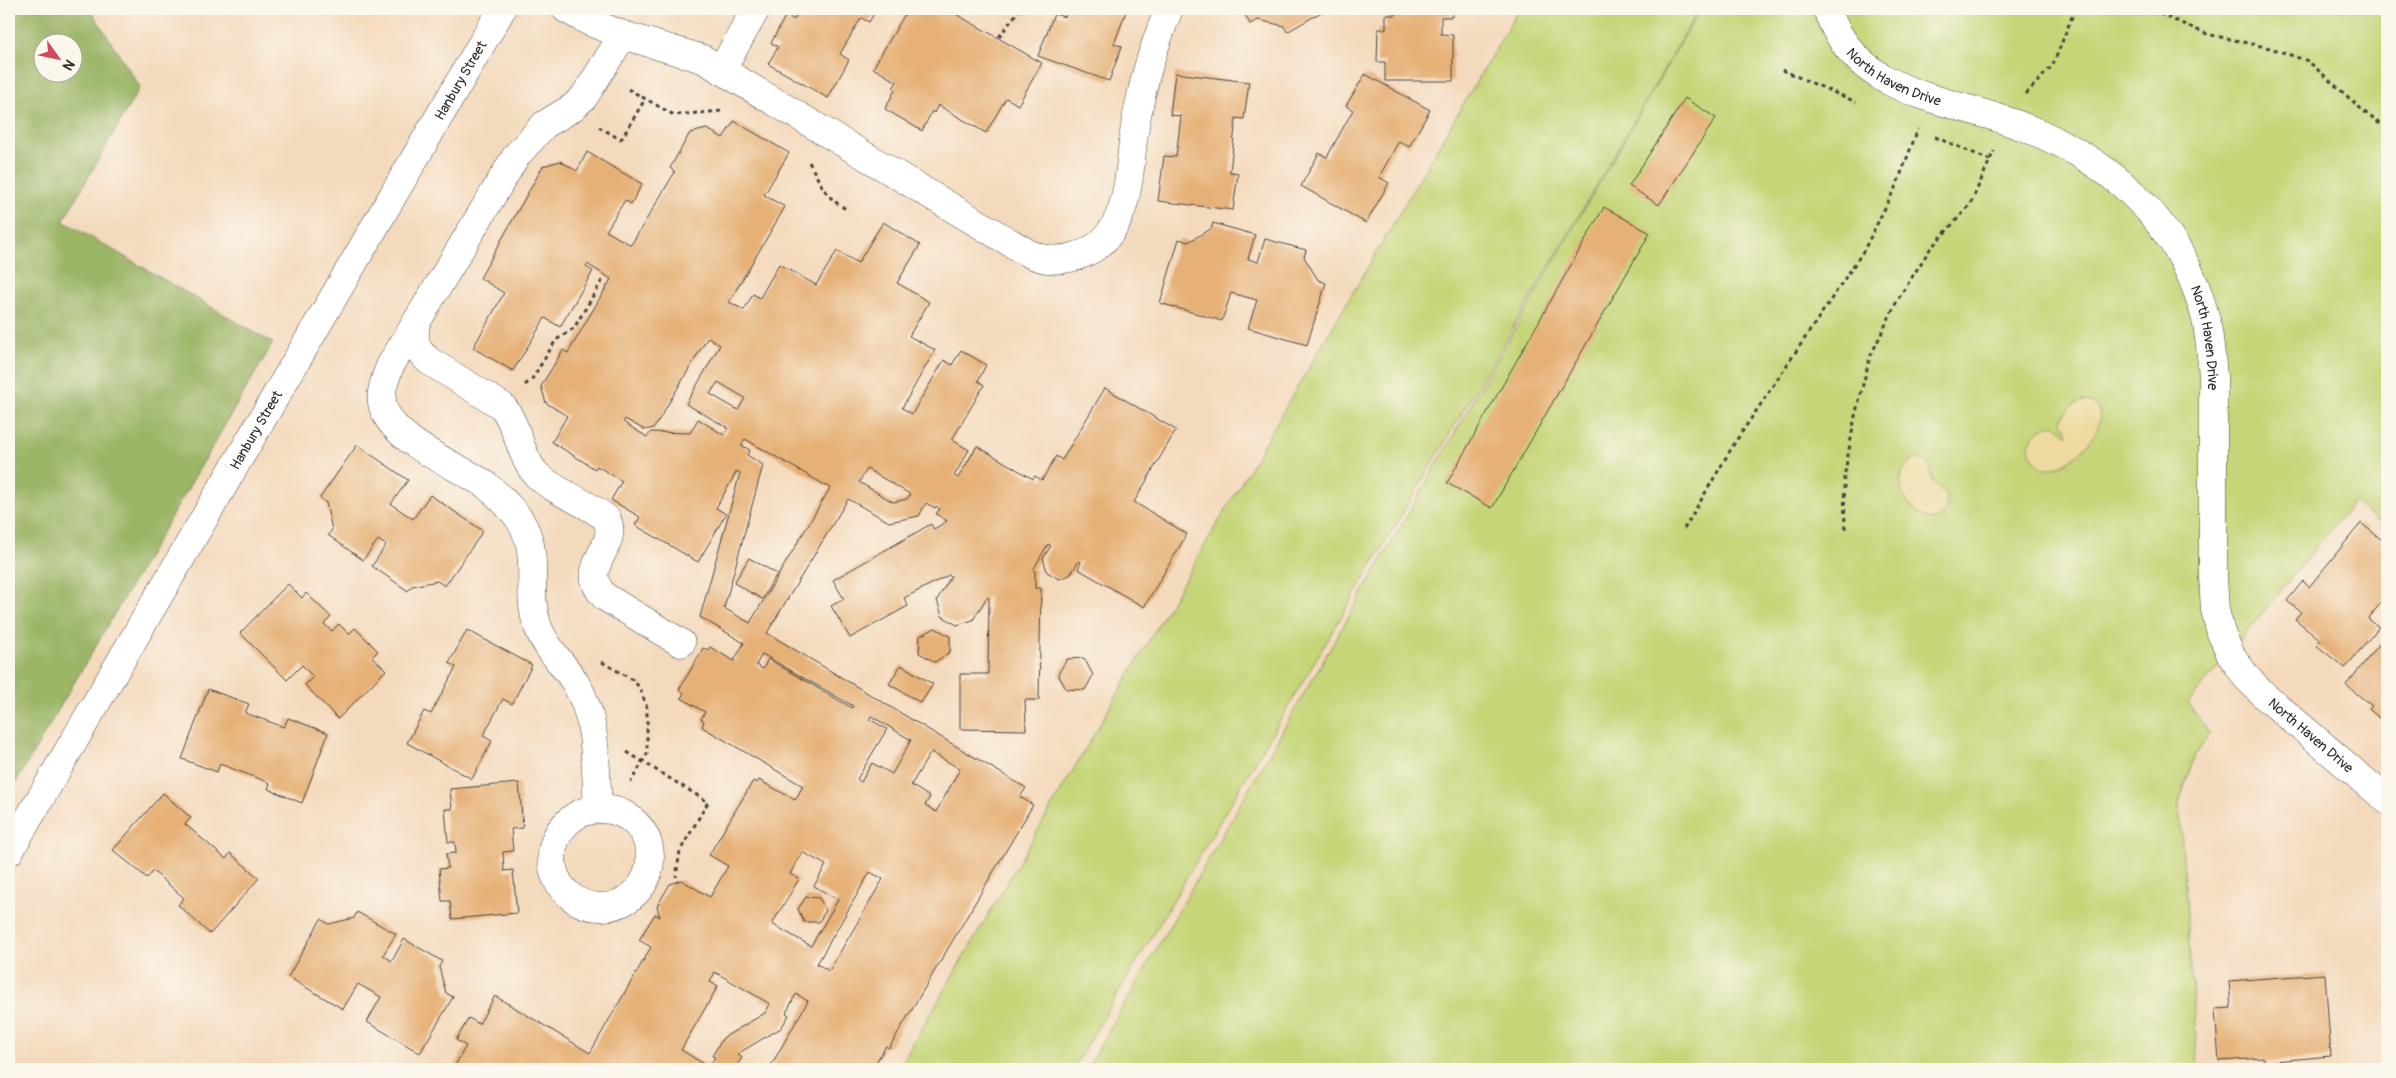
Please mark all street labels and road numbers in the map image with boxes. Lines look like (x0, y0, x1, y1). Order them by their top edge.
street label: Hanbury Street (431, 38, 491, 123)
street label: North Haven Drive (1843, 45, 1943, 110)
street label: North Haven Drive (2187, 283, 2221, 390)
street label: Hanbury Street (227, 387, 286, 473)
street label: North Haven Drive (2265, 695, 2357, 777)

